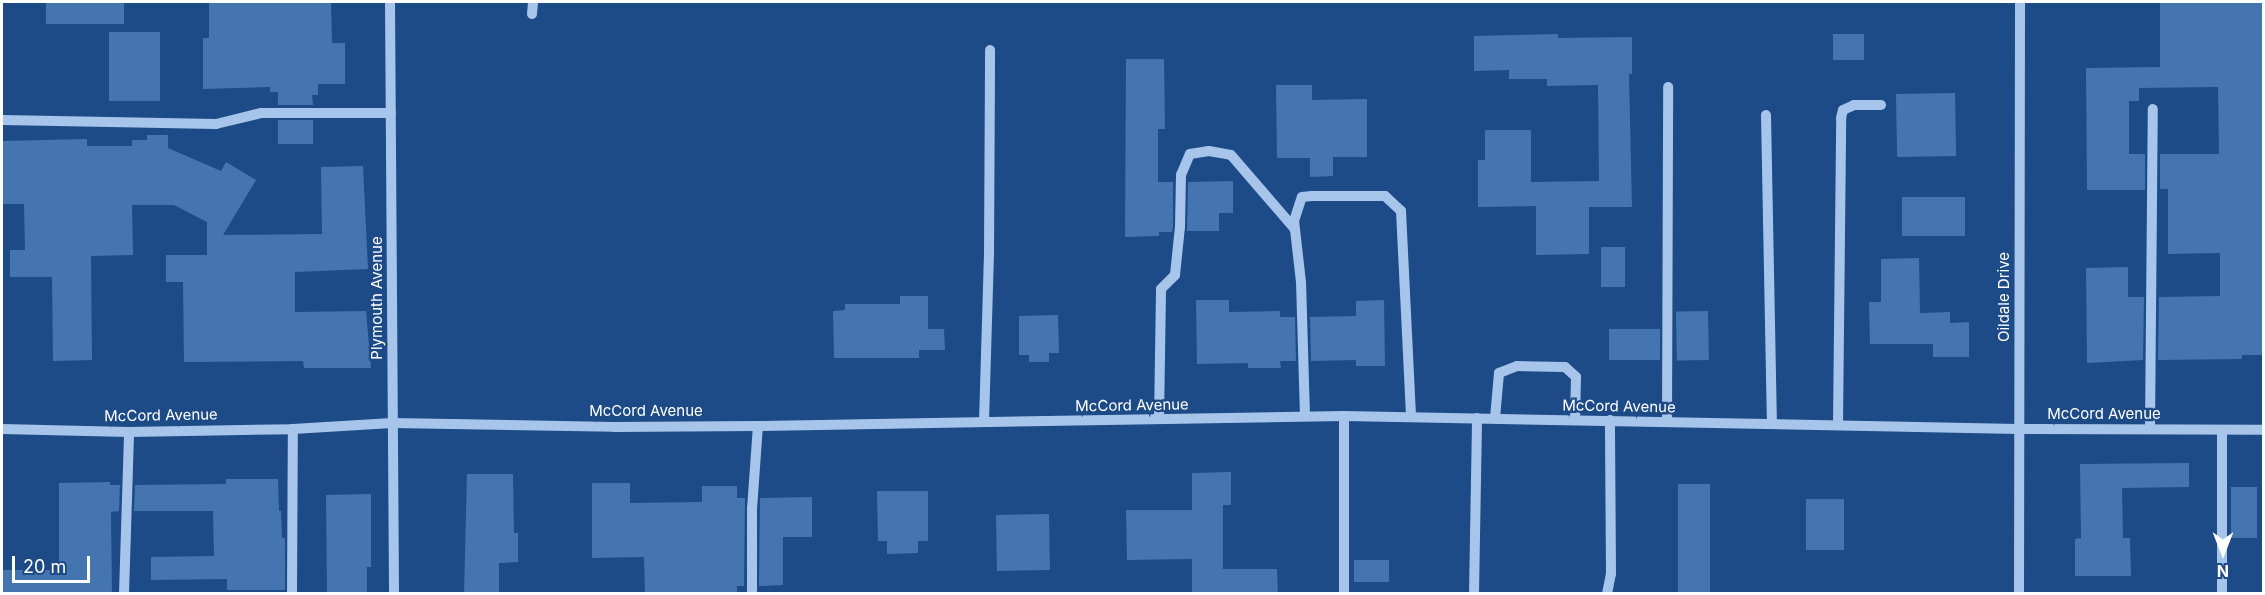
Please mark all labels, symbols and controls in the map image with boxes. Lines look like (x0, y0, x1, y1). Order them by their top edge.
street label: Plymouth Avenue (368, 236, 386, 360)
street label: Oildale Drive (1995, 252, 2013, 342)
street label: McCord Avenue (1075, 395, 1189, 415)
street label: McCord Avenue (1562, 396, 1676, 416)
street label: McCord Avenue (589, 402, 703, 420)
street label: McCord Avenue (104, 405, 218, 425)
street label: McCord Avenue (2047, 405, 2161, 423)
north arrow (2193, 523, 2253, 583)
scale bar (15, 544, 93, 582)
text: 20 m (23, 556, 66, 577)
text: N (2217, 561, 2229, 581)

